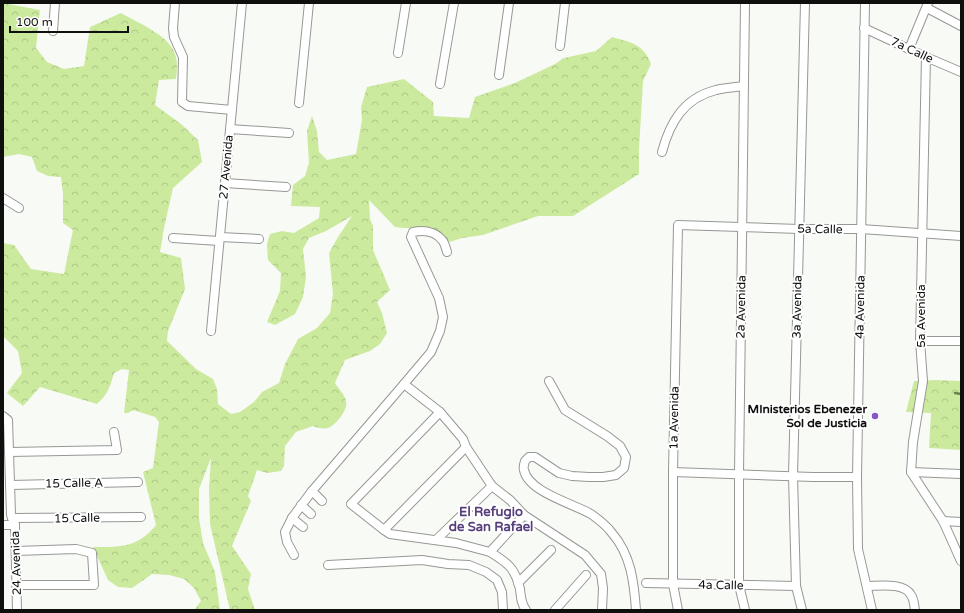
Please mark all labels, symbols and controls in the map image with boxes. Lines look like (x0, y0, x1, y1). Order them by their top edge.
scale bar (10, 8, 128, 34)
text: 100 m (16, 15, 53, 29)
street label: 7a Calle (889, 34, 936, 66)
street label: 27 Avenida (216, 134, 236, 200)
street label: 5a Calle (797, 222, 843, 236)
street label: 2a Avenida (733, 275, 749, 339)
street label: 3a Avenida (789, 275, 805, 339)
street label: 4a Avenida (852, 275, 868, 339)
street label: 5a Avenida (914, 284, 928, 348)
street label: 1a Avenida (666, 386, 682, 450)
place label: MInisterios Ebenezer Sol de Justicia (748, 402, 867, 430)
marker: MInisterios Ebenezer Sol de Justicia (870, 411, 880, 421)
street label: 15 Calle A (45, 475, 103, 491)
district label: El Refugio de San Rafael (449, 504, 533, 535)
street label: 15 Calle (54, 511, 100, 525)
street label: 24 Avenida (8, 531, 24, 595)
street label: 4a Calle (698, 578, 744, 592)

